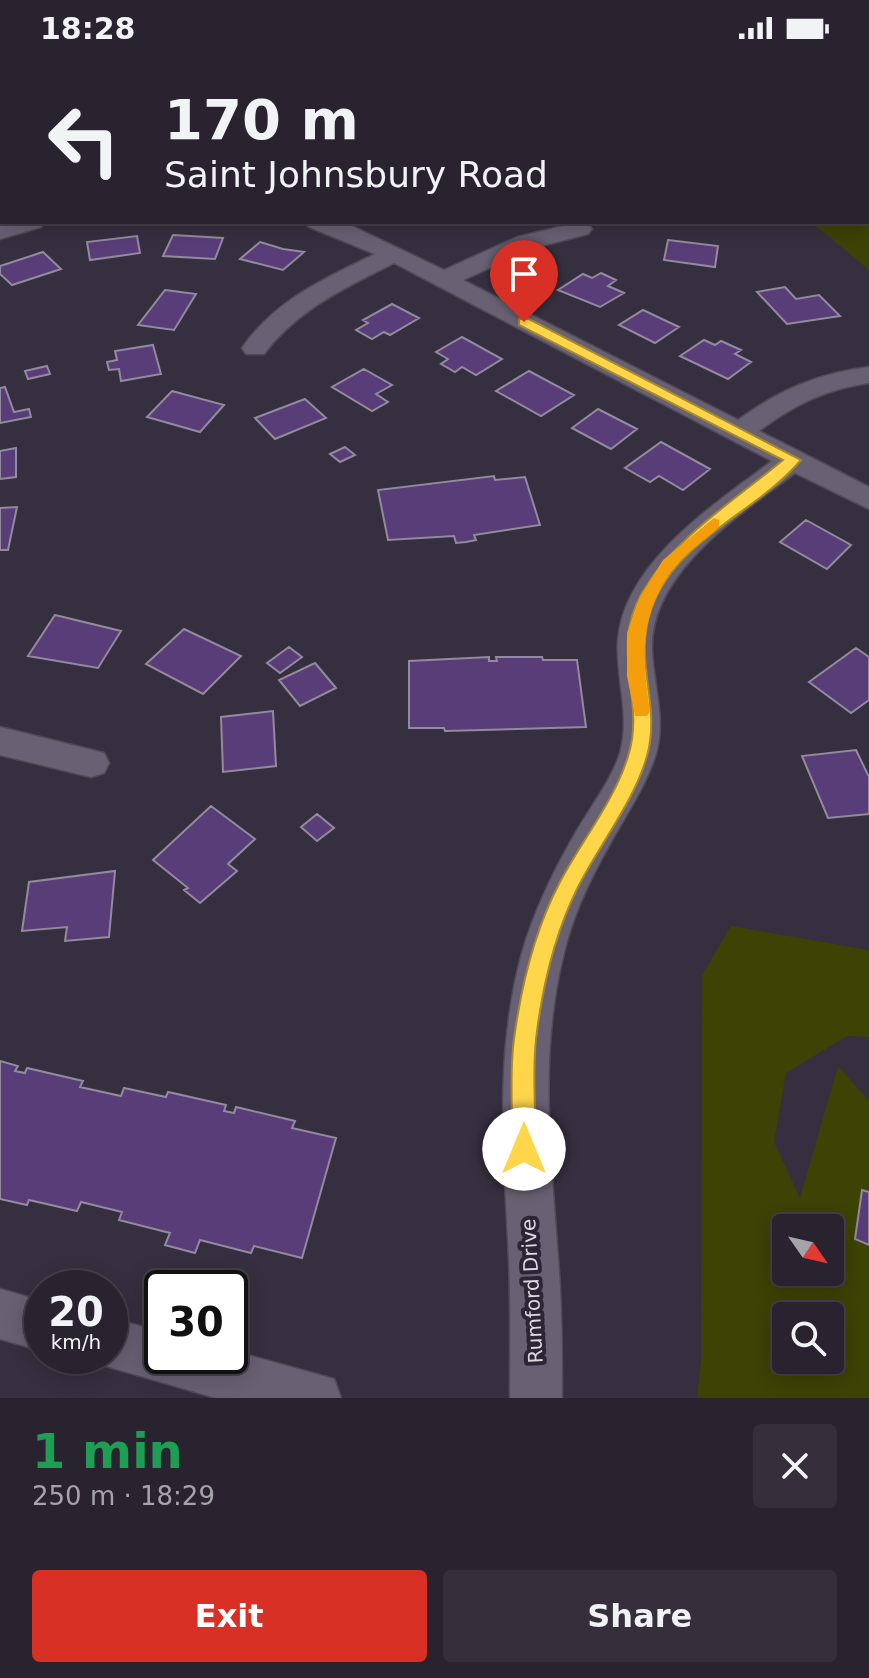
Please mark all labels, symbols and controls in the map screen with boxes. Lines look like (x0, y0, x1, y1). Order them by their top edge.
text: 18:28 (40, 11, 136, 46)
text: 170 m (164, 87, 359, 152)
icon: left (32, 88, 136, 192)
text: Saint Johnsbury Road (164, 154, 548, 195)
pin (490, 240, 558, 322)
icon: arrive (502, 252, 546, 296)
position arrow (482, 1107, 566, 1191)
north arrow (772, 1214, 844, 1286)
map controls (772, 1214, 844, 1374)
street label: Rumford Drive (516, 1218, 548, 1364)
speed limit sign: 30 (144, 1270, 248, 1374)
text: 20 (48, 1289, 104, 1335)
button: search (772, 1302, 844, 1374)
text: km/h (51, 1330, 101, 1354)
text: 1 min (32, 1423, 183, 1479)
button: close (753, 1424, 837, 1508)
text: 250 m · 18:29 (32, 1481, 215, 1511)
button: Exit (32, 1570, 427, 1662)
button: Share (443, 1570, 837, 1662)

